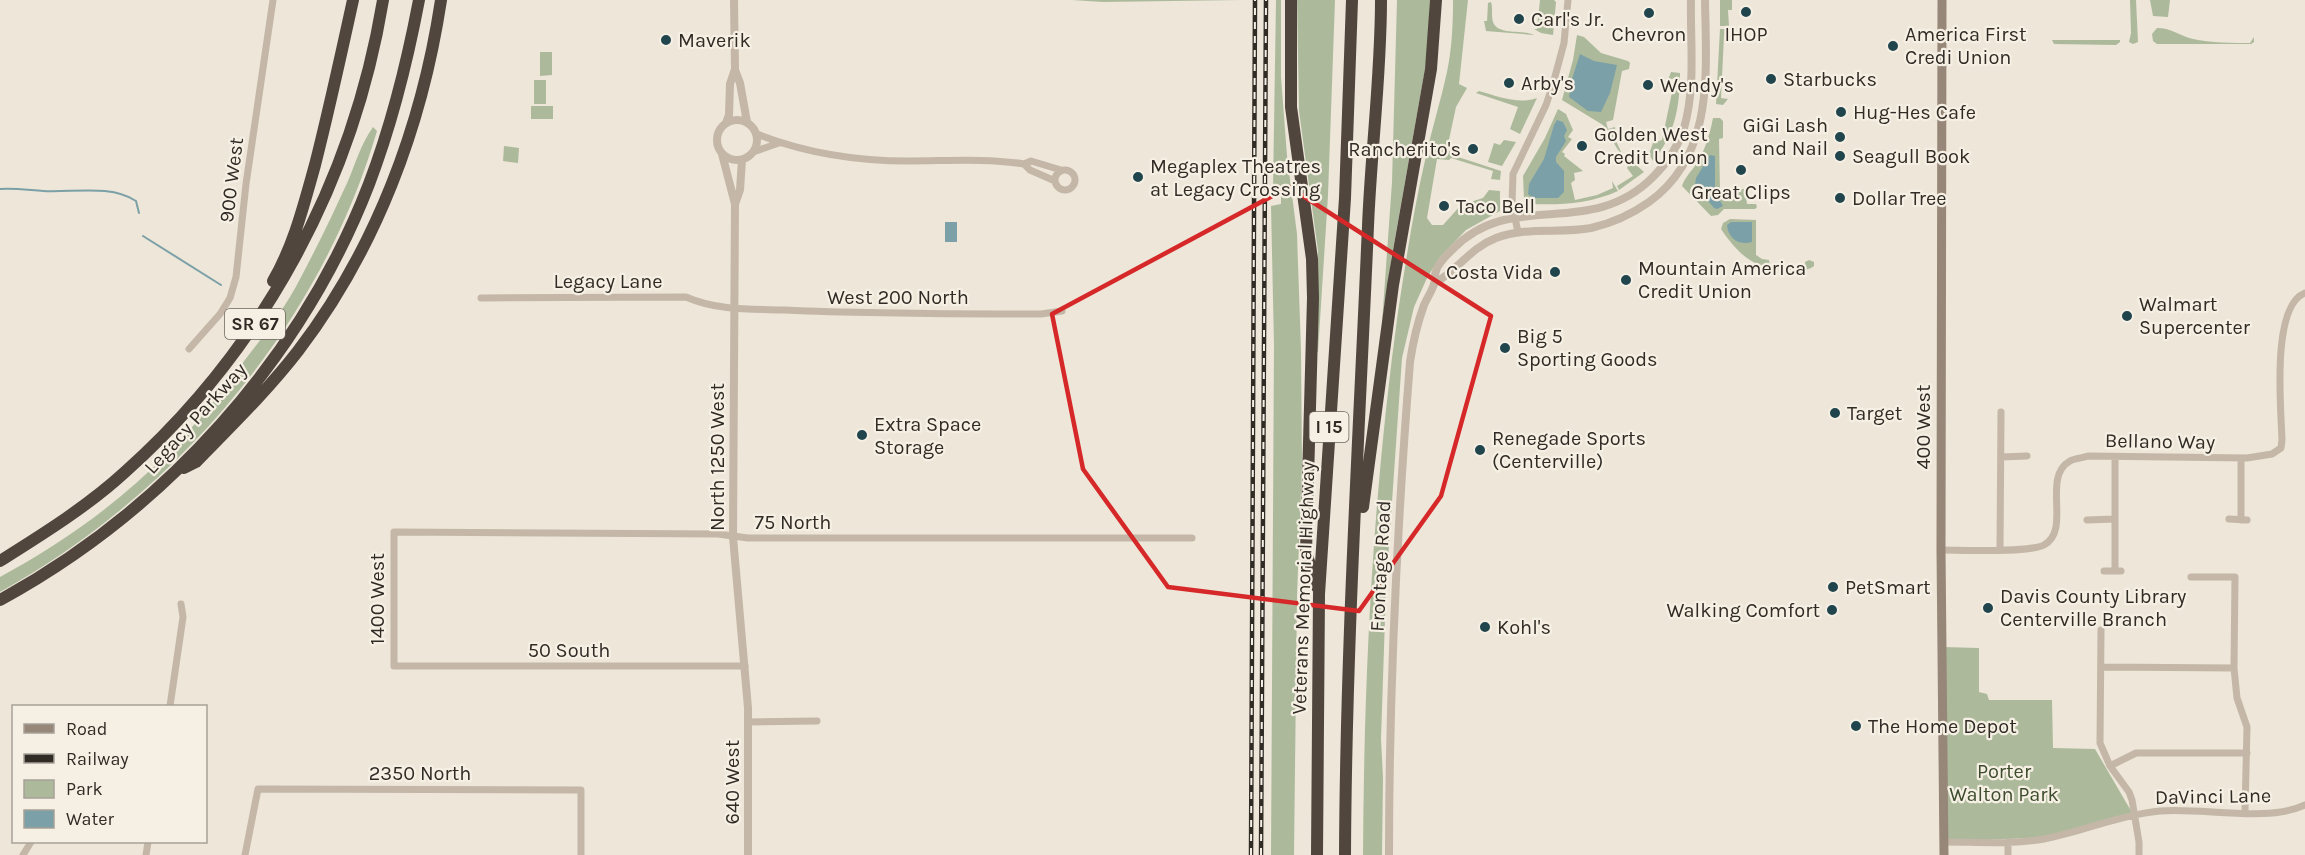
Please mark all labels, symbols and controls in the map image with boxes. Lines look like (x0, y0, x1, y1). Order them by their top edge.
marker: IHOP (1739, 5, 1753, 19)
marker: Chevron (1642, 6, 1656, 20)
place label: Carl's Jr. (1531, 8, 1604, 31)
marker: Carl's Jr. (1512, 12, 1526, 26)
place label: Chevron (1612, 23, 1686, 46)
place label: IHOP (1725, 23, 1767, 46)
place label: America First Credi Union (1905, 23, 2027, 69)
place label: Maverik (678, 29, 751, 52)
marker: Maverik (659, 33, 673, 47)
marker: America First Credi Union (1886, 39, 1900, 53)
place label: Starbucks (1783, 68, 1877, 91)
place label: Arby's (1521, 72, 1574, 95)
marker: Starbucks (1764, 72, 1778, 86)
place label: Wendy's (1660, 74, 1734, 97)
marker: Arby's (1502, 76, 1516, 90)
marker: Wendy's (1641, 78, 1655, 92)
place label: Hug-Hes Cafe (1853, 101, 1976, 124)
marker: Hug-Hes Cafe (1834, 105, 1848, 119)
place label: GiGi Lash and Nail (1743, 114, 1828, 160)
place label: Golden West Credit Union (1594, 123, 1708, 169)
marker: GiGi Lash and Nail (1833, 130, 1847, 144)
street label: 900 West (215, 136, 248, 224)
place label: Rancherito's (1348, 138, 1461, 161)
marker: Golden West Credit Union (1575, 139, 1589, 153)
marker: Rancherito's (1466, 142, 1480, 156)
place label: Seagull Book (1852, 145, 1970, 168)
marker: Seagull Book (1833, 149, 1847, 163)
place label: Megaplex Theatres at Legacy Crossing (1150, 155, 1321, 201)
marker: Great Clips (1734, 163, 1748, 177)
marker: Megaplex Theatres at Legacy Crossing (1131, 170, 1145, 184)
place label: Great Clips (1691, 181, 1791, 204)
place label: Dollar Tree (1852, 187, 1947, 210)
marker: Dollar Tree (1833, 191, 1847, 205)
place label: Taco Bell (1456, 195, 1535, 218)
marker: Taco Bell (1437, 199, 1451, 213)
place label: Mountain America Credit Union (1638, 257, 1806, 303)
place label: Costa Vida (1446, 261, 1543, 284)
marker: Costa Vida (1548, 265, 1562, 279)
street label: Legacy Lane (554, 270, 663, 293)
marker: Mountain America Credit Union (1619, 273, 1633, 287)
street label: West 200 North (827, 286, 969, 309)
place label: Walmart Supercenter (2139, 293, 2251, 339)
road number: SR 67 (225, 309, 285, 339)
marker: Walmart Supercenter (2120, 309, 2134, 323)
place label: Big 5 Sporting Goods (1517, 325, 1658, 371)
marker: Big 5 Sporting Goods (1498, 341, 1512, 355)
street label: Legacy Parkway (139, 358, 251, 479)
street label: North 1250 West (706, 383, 729, 531)
street label: 400 West (1912, 384, 1935, 470)
place label: Target (1847, 402, 1903, 425)
marker: Target (1828, 406, 1842, 420)
road number: I 15 (1310, 412, 1348, 442)
place label: Extra Space Storage (874, 413, 981, 459)
place label: Renegade Sports (Centerville) (1492, 427, 1646, 473)
marker: Extra Space Storage (855, 428, 869, 442)
street label: Bellano Way (2105, 429, 2215, 454)
marker: Renegade Sports (Centerville) (1473, 443, 1487, 457)
street label: Veterans Memorial Highway (1288, 461, 1319, 715)
street label: Frontage Road (1366, 500, 1395, 632)
street label: 75 North (755, 511, 831, 534)
street label: 1400 West (366, 553, 389, 645)
place label: PetSmart (1845, 576, 1931, 599)
marker: PetSmart (1826, 580, 1840, 594)
place label: Davis County Library Centerville Branch (2000, 585, 2186, 631)
place label: Walking Comfort (1666, 599, 1820, 622)
marker: Davis County Library Centerville Branch (1981, 601, 1995, 615)
marker: Walking Comfort (1825, 603, 1839, 617)
place label: Kohl's (1497, 616, 1551, 639)
marker: Kohl's (1478, 620, 1492, 634)
street label: 50 South (528, 639, 610, 662)
legend (12, 705, 207, 843)
place label: The Home Depot (1868, 715, 2017, 738)
text: Road (66, 718, 107, 740)
marker: The Home Depot (1849, 719, 1863, 733)
street label: 640 West (721, 739, 744, 824)
text: Railway (66, 748, 129, 770)
park label: Porter Walton Park (1949, 760, 2059, 806)
street label: 2350 North (369, 762, 471, 785)
text: Park (66, 778, 103, 800)
street label: DaVinci Lane (2155, 784, 2271, 809)
text: Water (66, 808, 114, 830)

